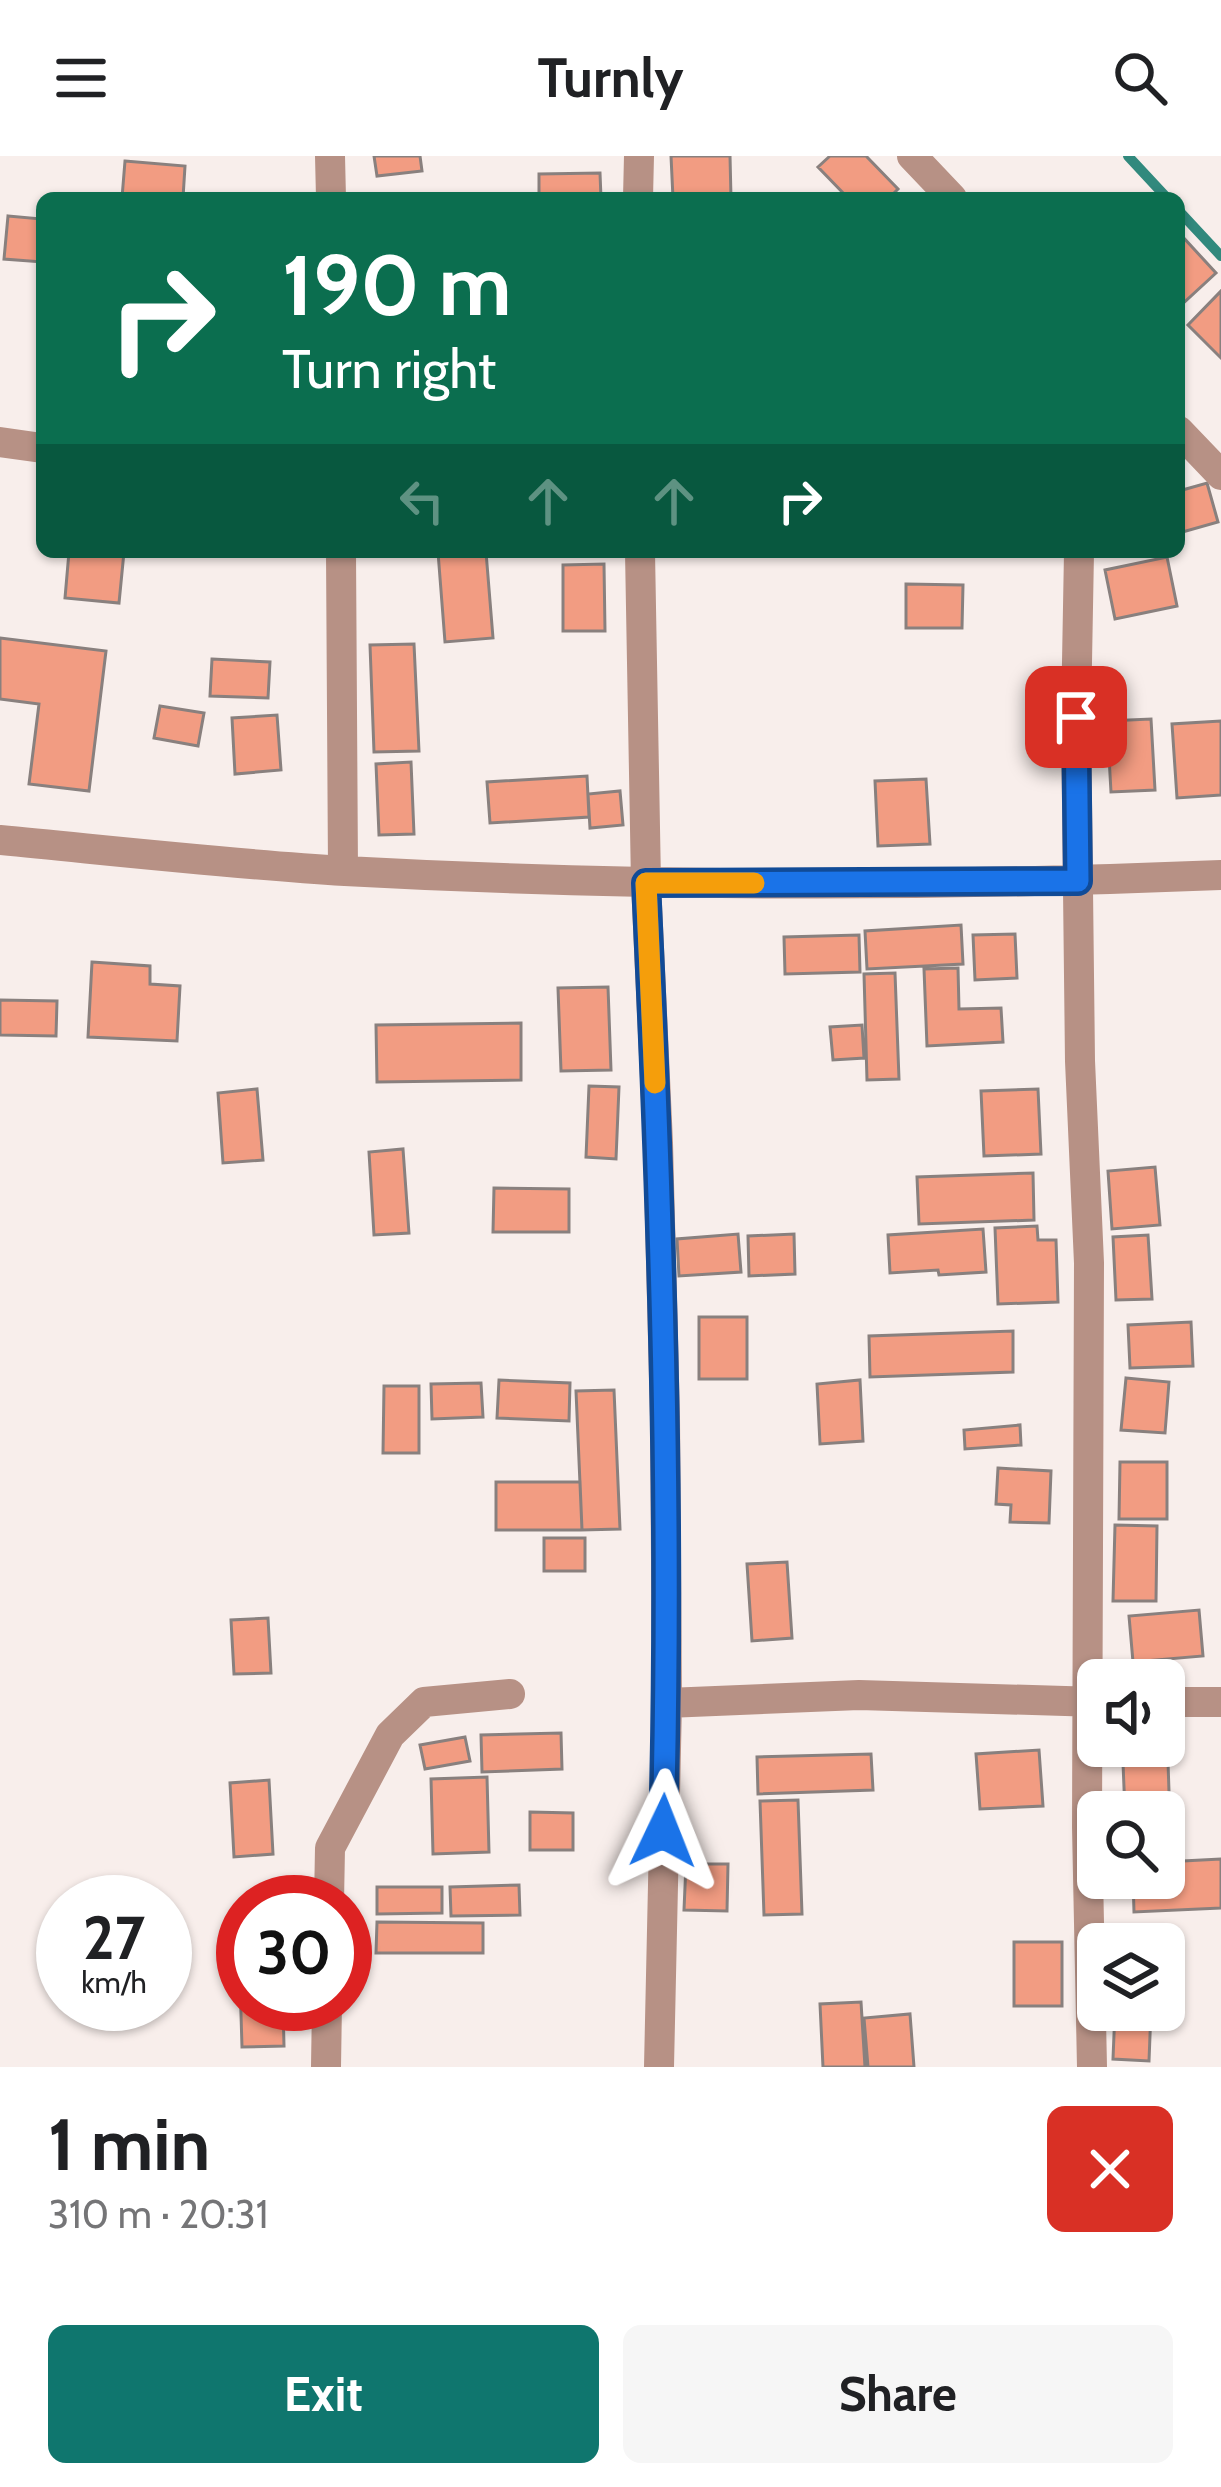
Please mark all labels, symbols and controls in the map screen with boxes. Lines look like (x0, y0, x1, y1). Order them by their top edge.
icon: menu (48, 45, 114, 111)
text: Turnly (538, 45, 683, 111)
icon: search (1107, 45, 1173, 111)
text: 190 m (282, 234, 511, 336)
icon: right (84, 240, 240, 396)
text: Turn right (282, 336, 496, 402)
icon: left (389, 468, 455, 534)
icon: ahead (515, 468, 581, 534)
icon: ahead (641, 468, 707, 534)
icon: right (767, 468, 833, 534)
pin (1025, 666, 1127, 768)
icon: arrive (1043, 684, 1109, 750)
map controls (1077, 1659, 1185, 2031)
button: sound (1077, 1659, 1185, 1767)
position arrow (600, 1768, 726, 1894)
button: search (1077, 1791, 1185, 1899)
speed limit sign: 30 (216, 1875, 372, 2031)
text: 27 (83, 1901, 145, 1974)
button: layers (1077, 1923, 1185, 2031)
text: km/h (81, 1964, 147, 2001)
text: 1 min (48, 2101, 210, 2188)
button: close (1047, 2106, 1173, 2232)
text: 310 m · 20:31 (48, 2190, 268, 2238)
button: Exit (48, 2325, 599, 2463)
button: Share (623, 2325, 1173, 2463)

